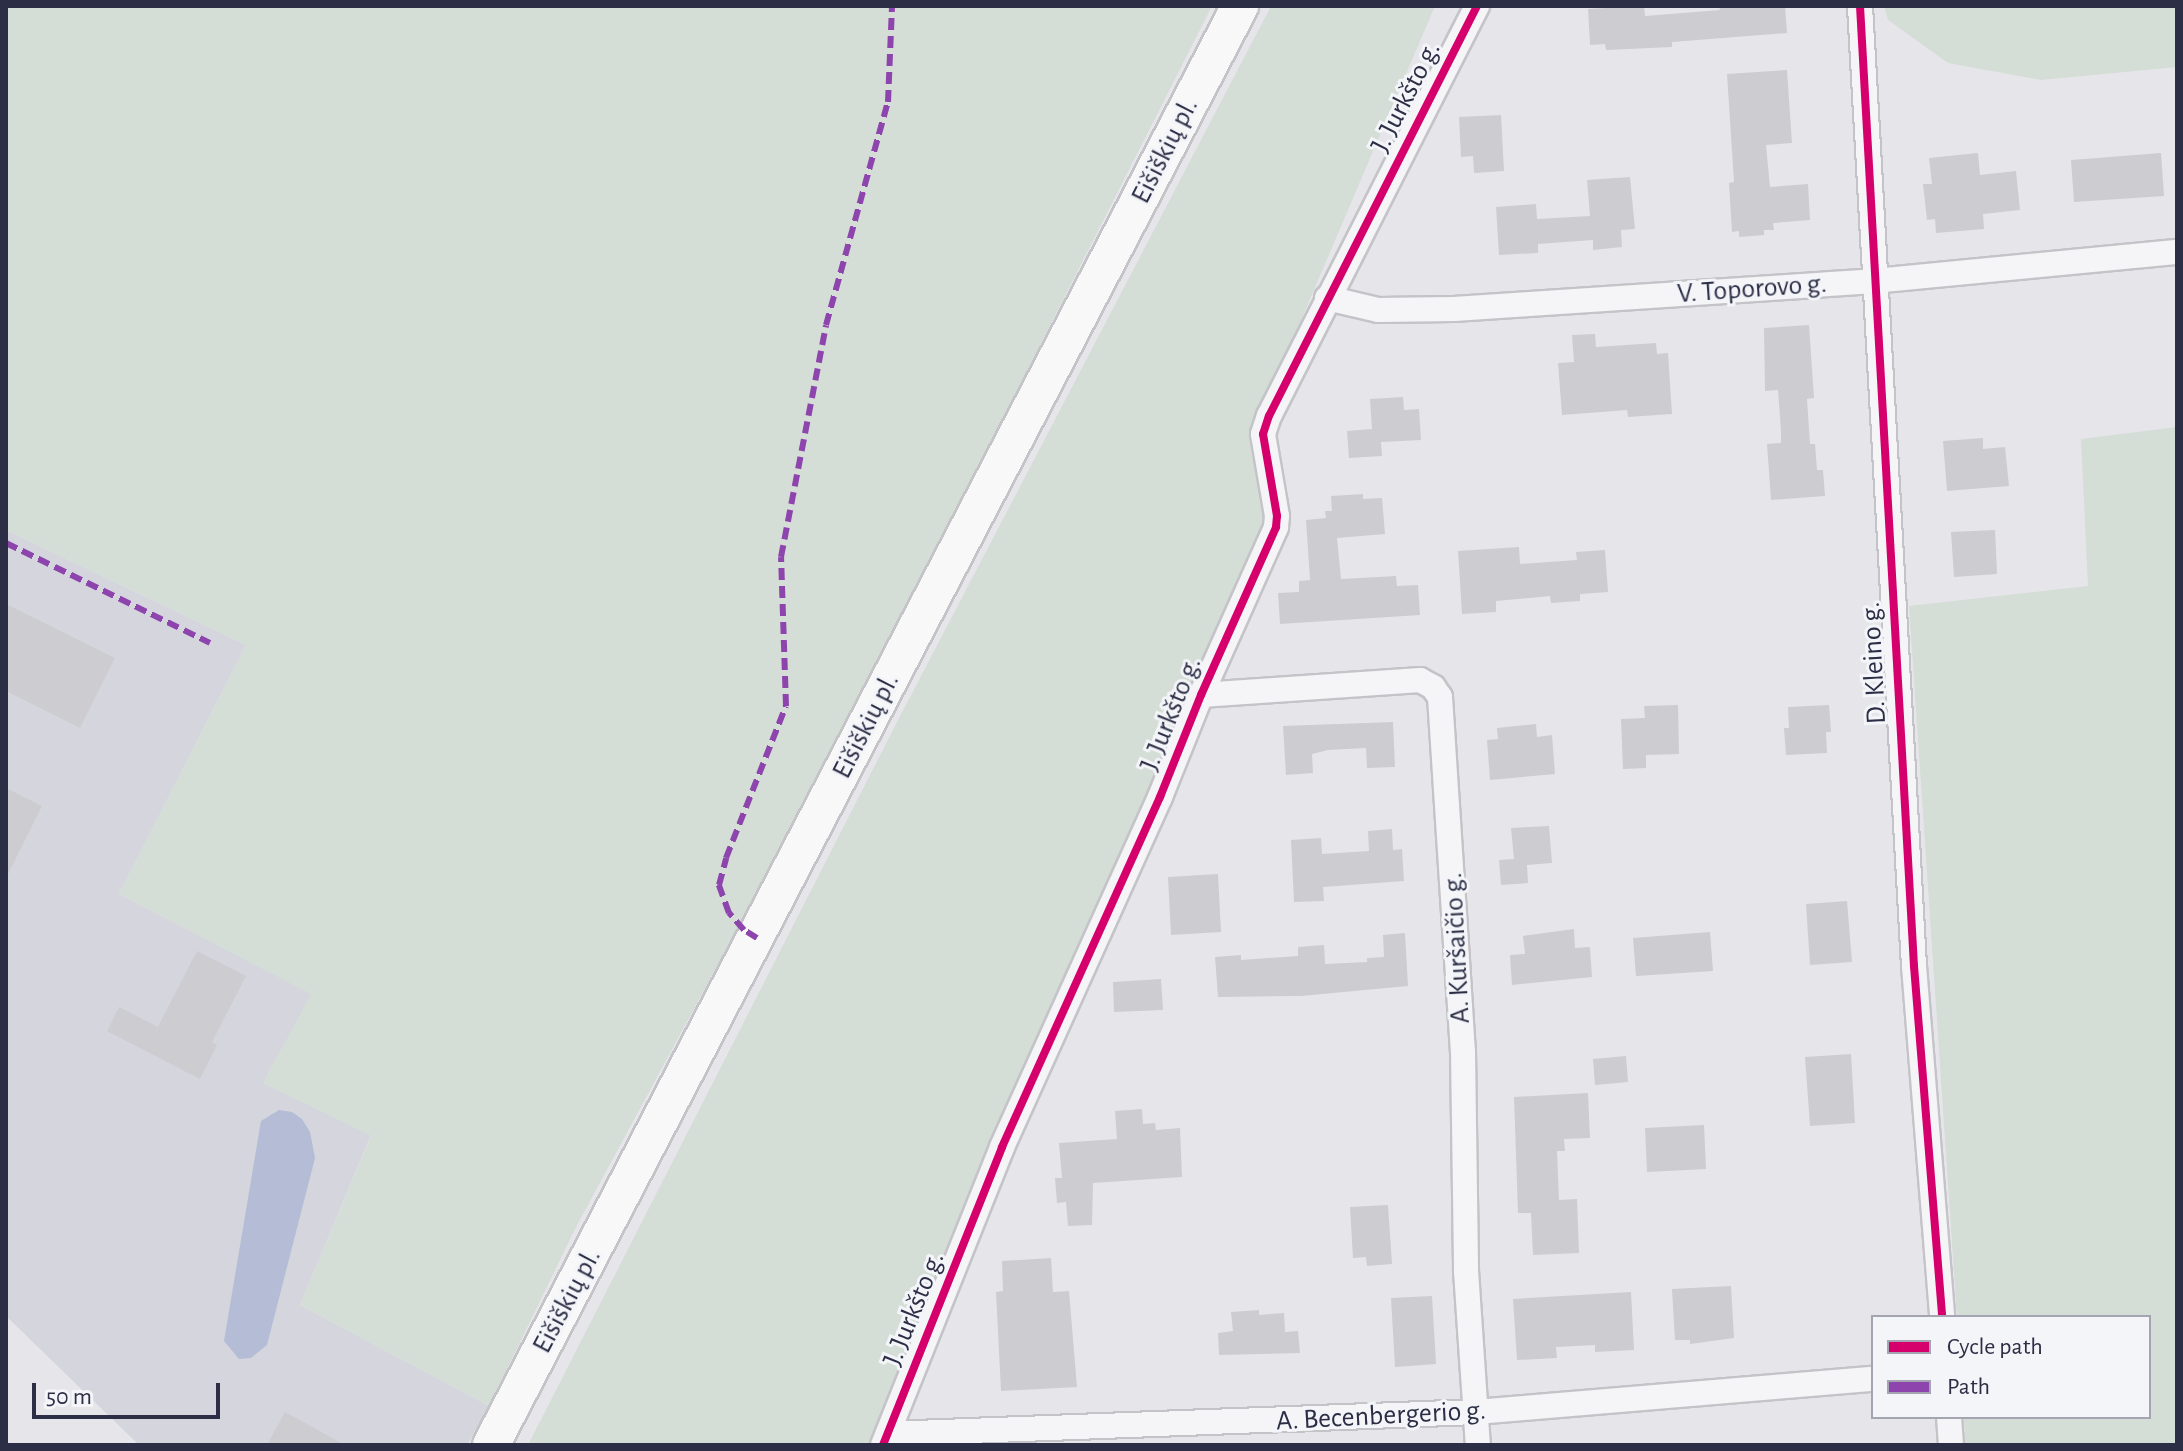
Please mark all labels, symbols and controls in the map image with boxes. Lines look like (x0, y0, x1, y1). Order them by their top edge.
street label: J. Jurkšto g. (1364, 36, 1448, 158)
street label: Eišiškių pl. (1124, 93, 1206, 209)
street label: V. Toporovo g. (1676, 267, 1828, 311)
street label: D. Kleino g. (1854, 601, 1894, 725)
street label: J. Jurkšto g. (1133, 652, 1209, 776)
street label: Eišiškių pl. (825, 668, 907, 784)
street label: A. Kuršaičio g. (1436, 872, 1478, 1024)
street label: Eišiškių pl. (525, 1243, 609, 1359)
street label: J. Jurkšto g. (876, 1247, 952, 1371)
legend (1871, 1315, 2151, 1419)
text: Cycle path (1947, 1335, 2043, 1359)
scale bar (36, 1367, 224, 1417)
text: Path (1947, 1375, 1990, 1399)
text: 50 m (46, 1385, 92, 1409)
street label: A. Becenbergerio g. (1275, 1394, 1487, 1438)

